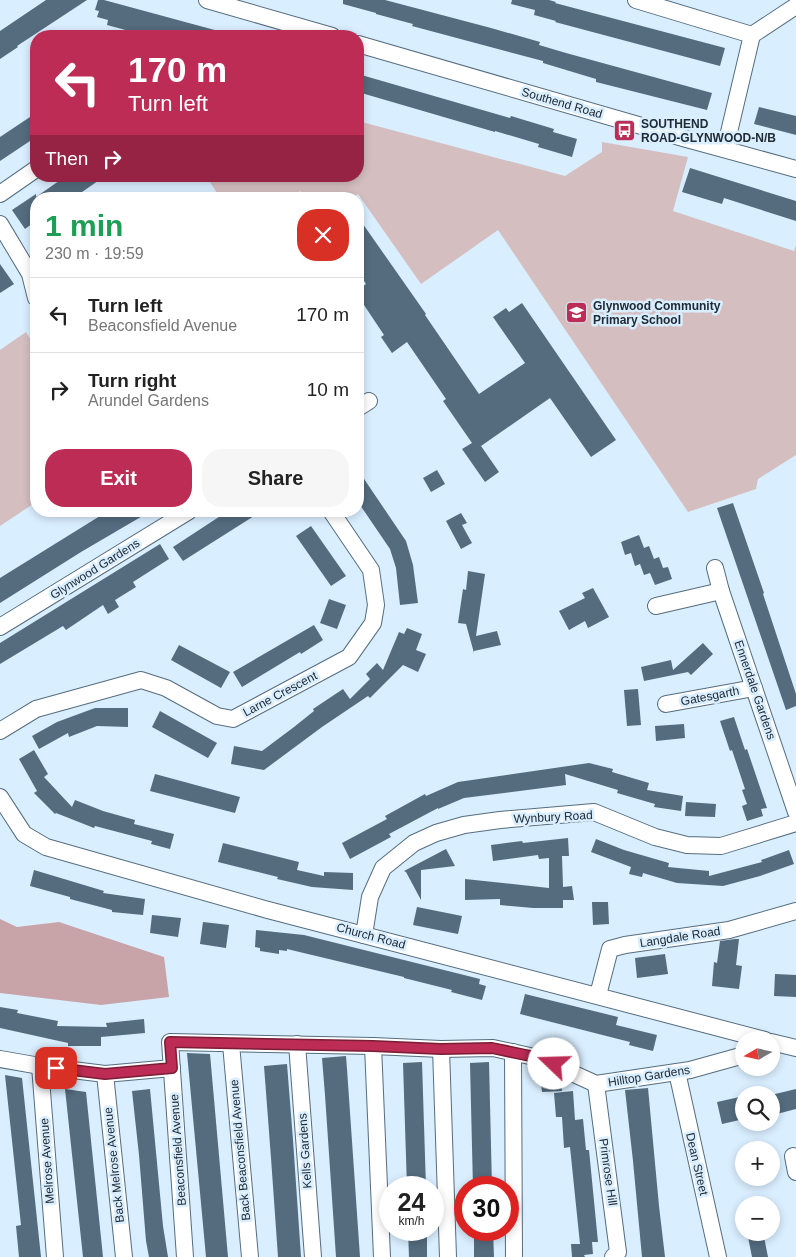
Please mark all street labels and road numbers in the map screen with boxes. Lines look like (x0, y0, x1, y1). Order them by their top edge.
street label: Southend Road (520, 85, 604, 121)
street label: Glynwood Gardens (48, 536, 142, 602)
street label: Ennerdale Gardens (731, 639, 779, 741)
street label: Larne Crescent (240, 668, 320, 719)
street label: Gatesgarth (680, 683, 740, 709)
street label: Wynbury Road (513, 808, 593, 826)
street label: Church Road (335, 920, 407, 952)
street label: Langdale Road (639, 924, 721, 950)
street label: Hilltop Gardens (607, 1063, 691, 1089)
street label: Back Beaconsfield Avenue (227, 1078, 253, 1221)
street label: Beaconsfield Avenue (167, 1093, 189, 1206)
street label: Back Melrose Avenue (101, 1106, 127, 1223)
street label: Kells Gardens (295, 1113, 315, 1189)
street label: Melrose Avenue (37, 1117, 57, 1204)
street label: Dean Street (683, 1131, 711, 1197)
street label: Primrose Hill (596, 1137, 620, 1207)

